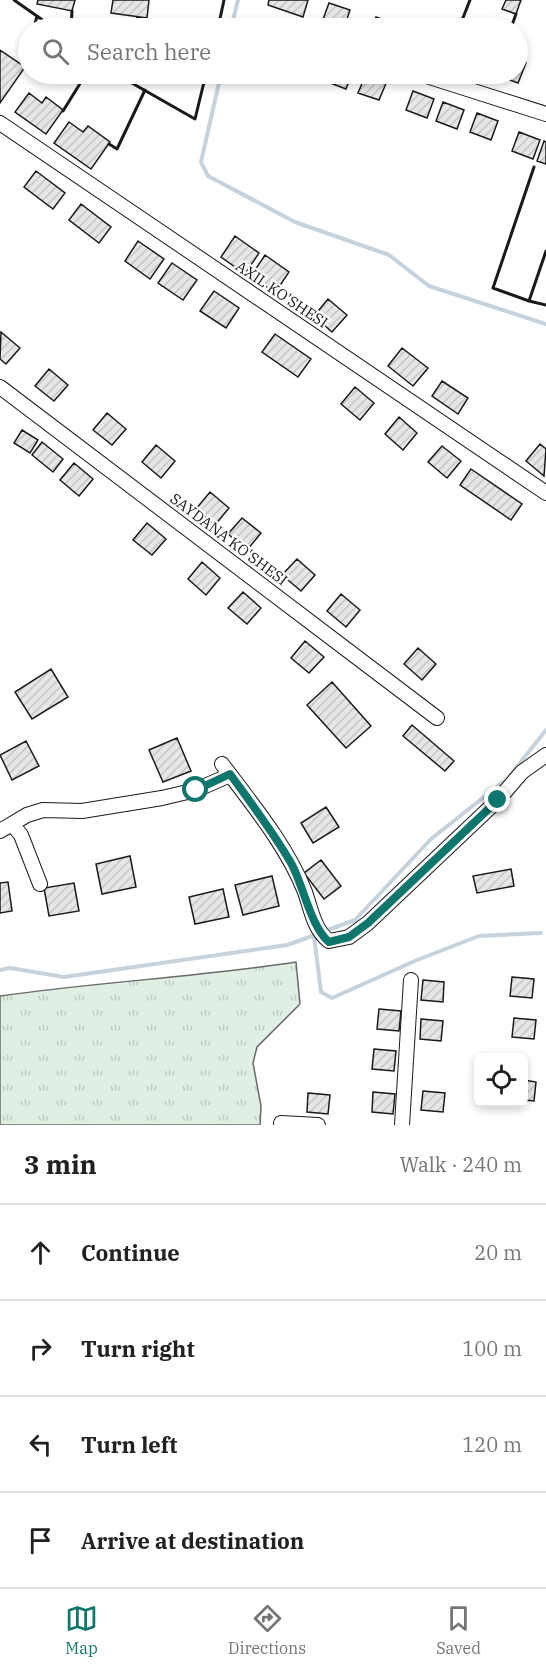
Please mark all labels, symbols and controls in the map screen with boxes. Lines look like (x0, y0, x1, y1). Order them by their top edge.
search box (18, 18, 528, 84)
icon: search (39, 35, 72, 68)
text: Search here (87, 37, 211, 66)
street label: AXIL KO'SHESI (232, 256, 332, 332)
street label: SAYDANA KO'SHESI (167, 489, 291, 589)
route start (182, 776, 208, 802)
route end (484, 786, 510, 812)
map controls (474, 1053, 528, 1107)
button: locate (474, 1053, 528, 1107)
text: 3 min (24, 1147, 97, 1181)
text: Walk · 240 m (400, 1151, 522, 1178)
icon: ahead (24, 1236, 57, 1269)
text: Continue (81, 1238, 180, 1267)
text: 20 m (474, 1239, 522, 1266)
icon: right (24, 1332, 57, 1365)
text: Turn right (81, 1334, 195, 1363)
text: 100 m (462, 1335, 522, 1362)
icon: left (24, 1428, 57, 1461)
text: Turn left (81, 1430, 177, 1459)
text: 120 m (462, 1431, 522, 1458)
icon: arrive (24, 1524, 57, 1557)
text: Arrive at destination (81, 1526, 304, 1555)
tab: Map (65, 1602, 98, 1658)
tab: Directions (228, 1602, 306, 1658)
tab: Saved (436, 1602, 481, 1658)

